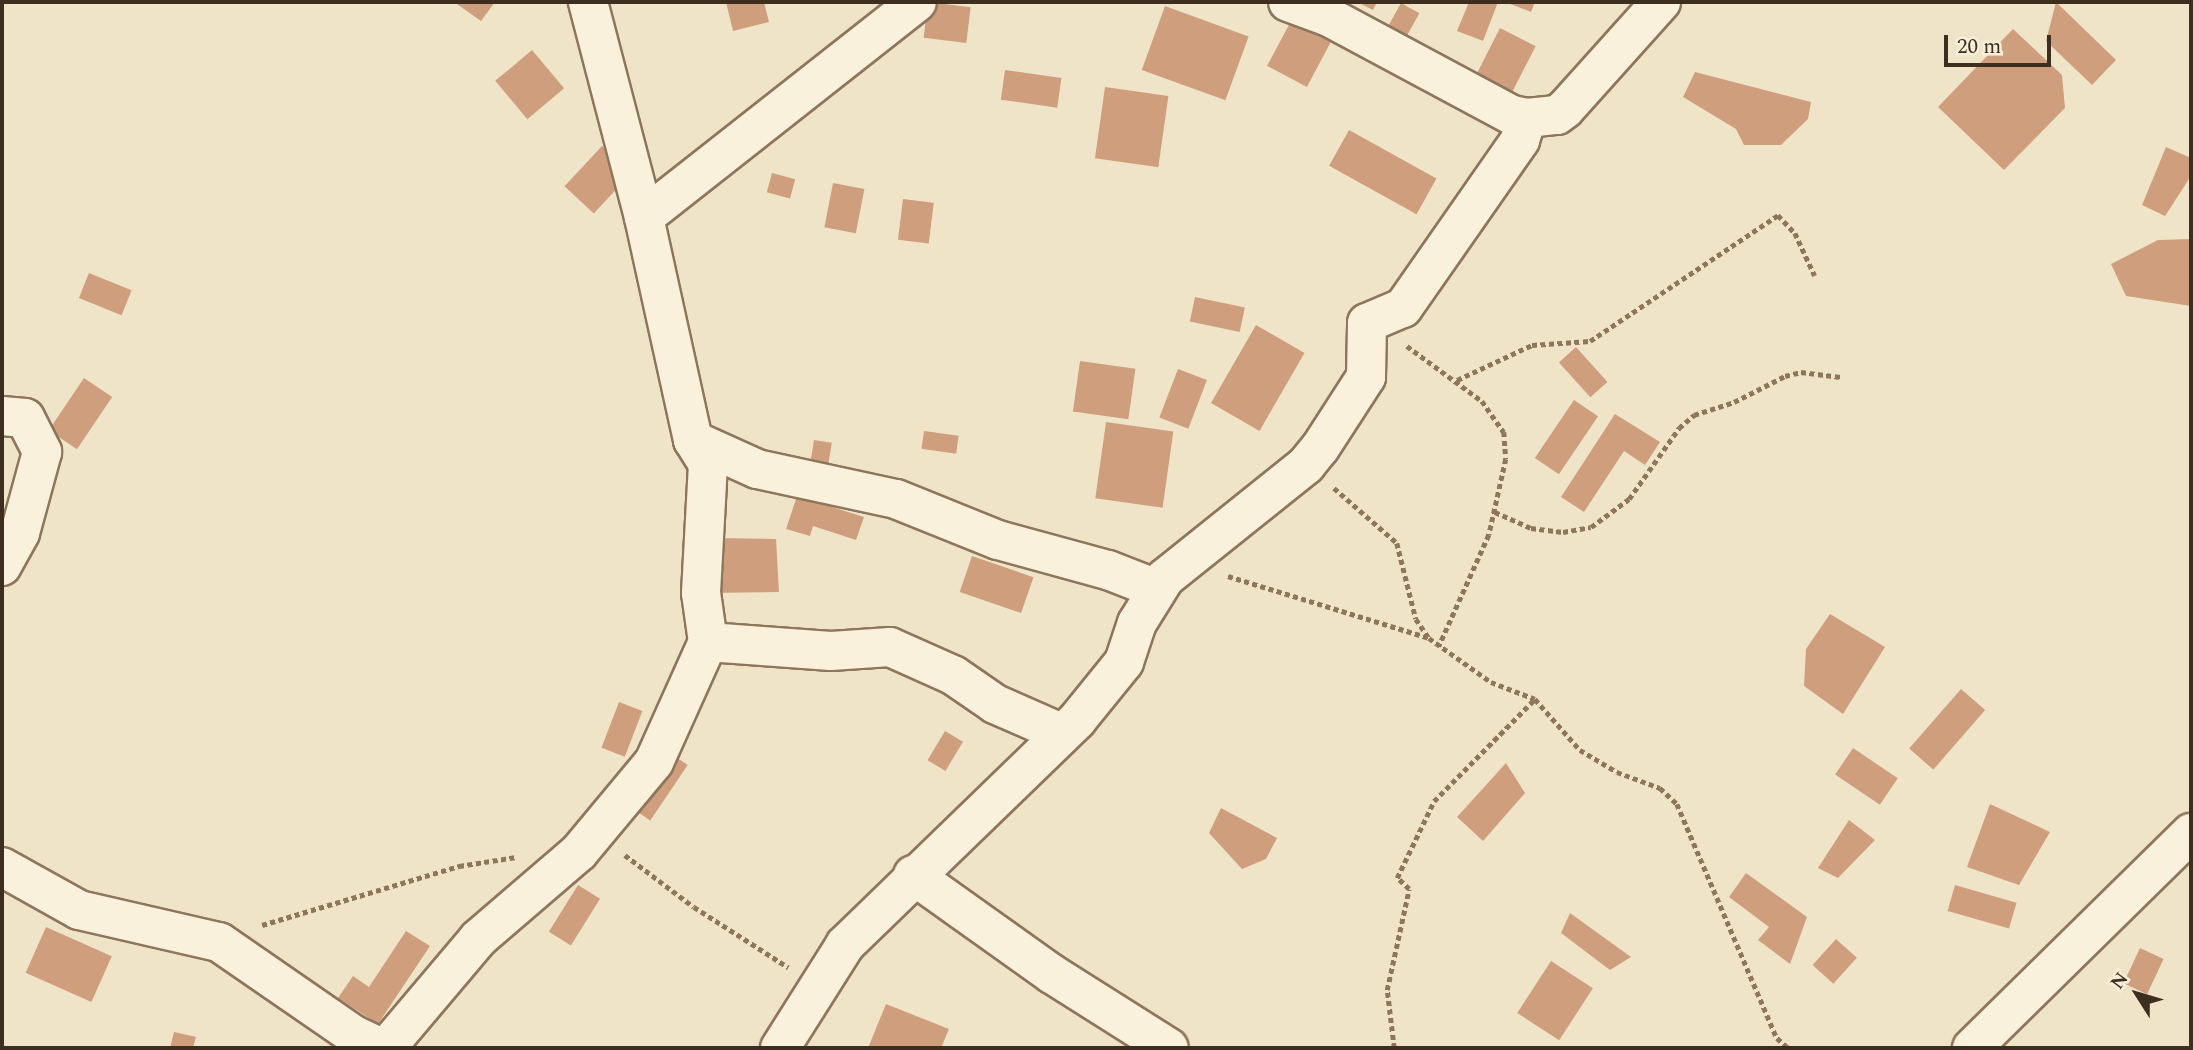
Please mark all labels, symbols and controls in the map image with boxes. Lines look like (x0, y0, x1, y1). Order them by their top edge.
scale bar (1948, 21, 2055, 65)
text: 20 m (1957, 31, 2001, 63)
north arrow (2102, 959, 2172, 1029)
text: N (2104, 966, 2136, 996)

